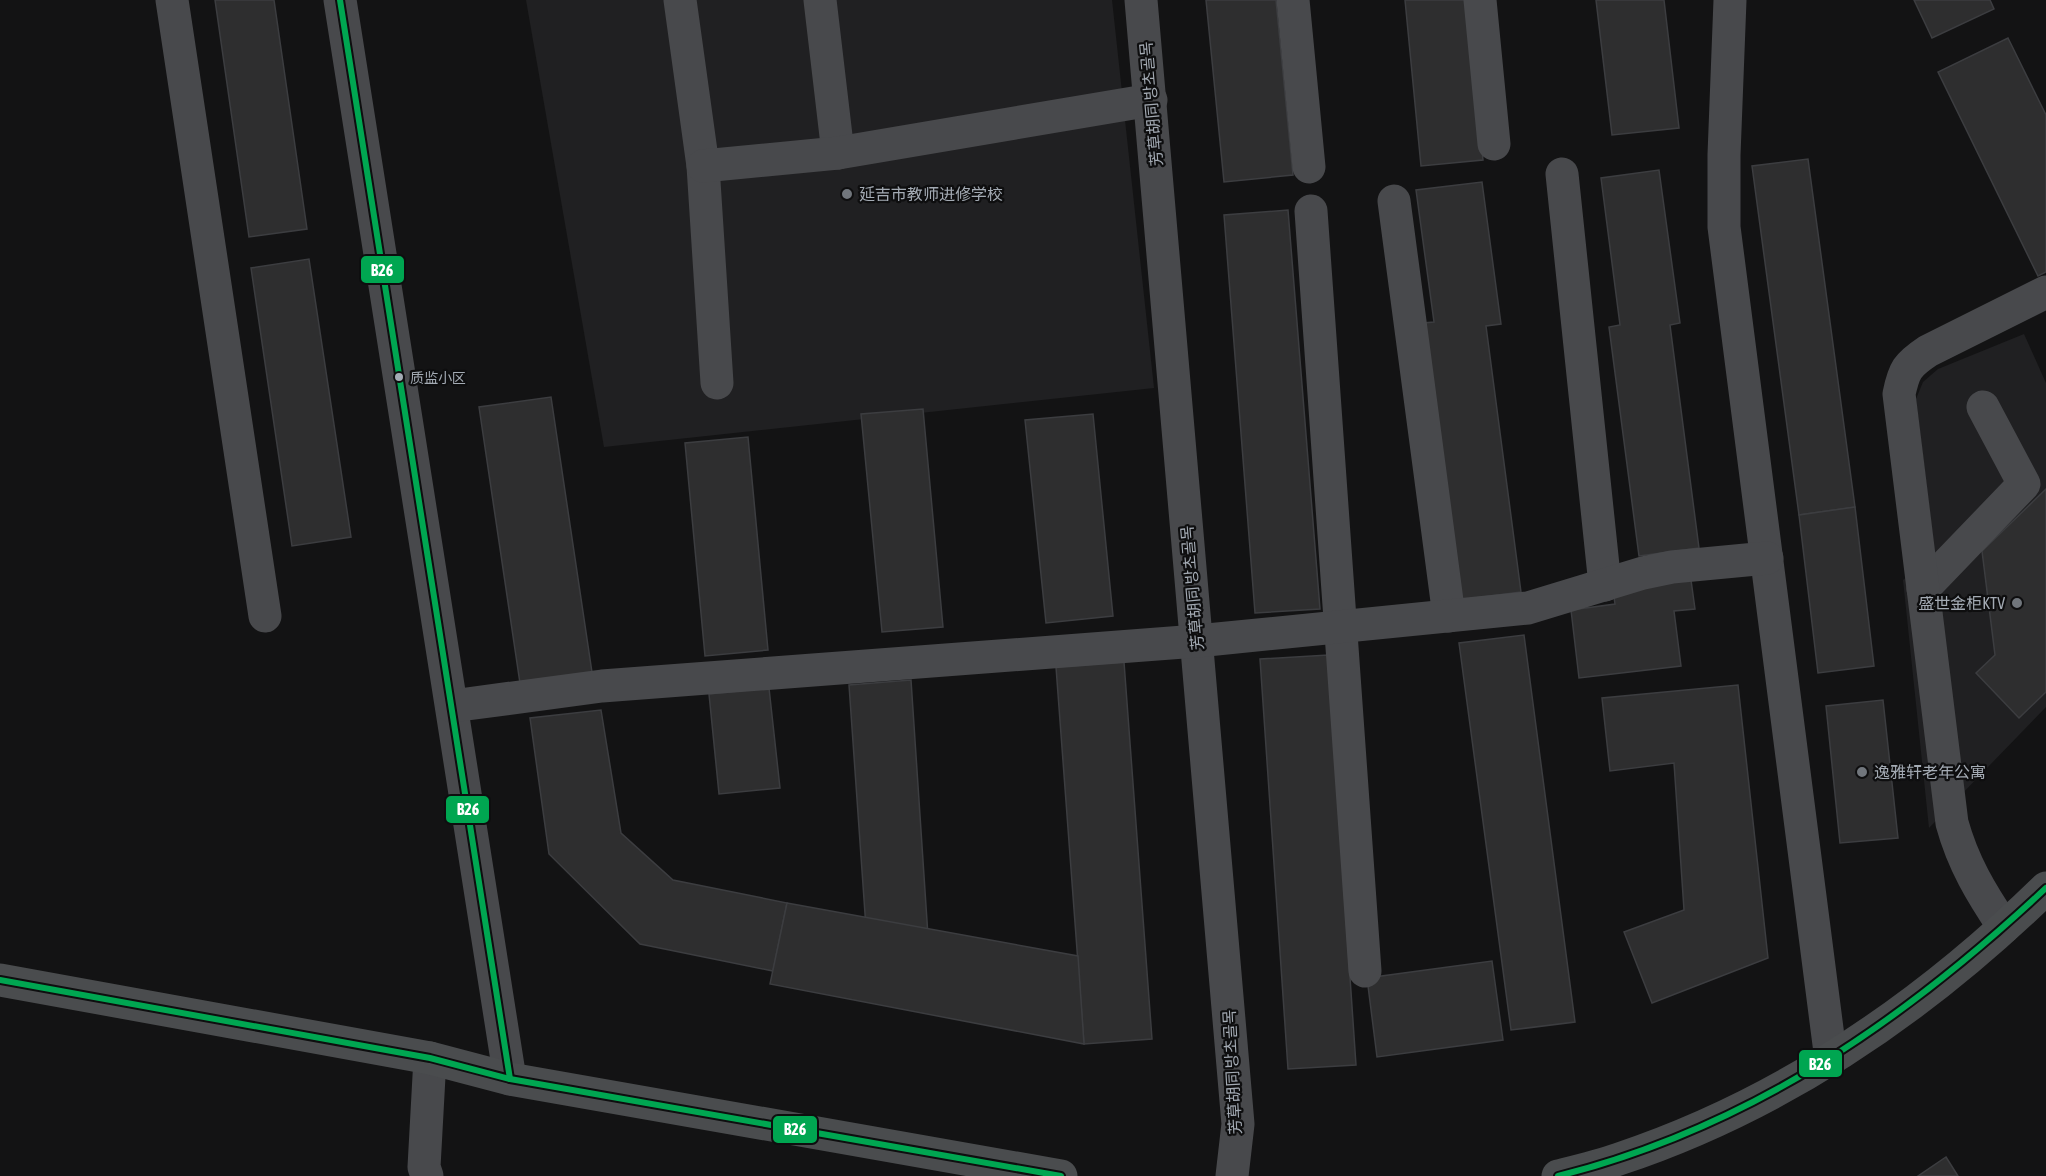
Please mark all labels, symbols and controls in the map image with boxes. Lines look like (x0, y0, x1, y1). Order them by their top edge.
street label: 芳草胡同 방초골목 (1137, 41, 1165, 167)
place label: 延吉市教师进修学校 (859, 185, 1003, 203)
marker: 延吉市教师进修学校 (840, 187, 854, 201)
line badge: B26 (360, 255, 405, 284)
text: B26 (371, 261, 394, 279)
place label: 质监小区 (410, 370, 466, 386)
marker: 质监小区 (393, 371, 405, 383)
street label: 芳草胡同 방초골목 (1178, 525, 1206, 651)
place label: 盛世金柜KTV (1918, 594, 2005, 612)
marker: 盛世金柜KTV (2010, 596, 2024, 610)
place label: 逸雅轩老年公寓 (1874, 763, 1986, 781)
marker: 逸雅轩老年公寓 (1855, 765, 1869, 779)
line badge: B26 (445, 795, 490, 824)
text: B26 (457, 800, 480, 818)
street label: 芳草胡同 방초골목 (1220, 1009, 1244, 1135)
line badge: B26 (1798, 1049, 1843, 1078)
text: B26 (1809, 1055, 1832, 1073)
line badge: B26 (772, 1115, 818, 1144)
text: B26 (784, 1120, 807, 1138)

